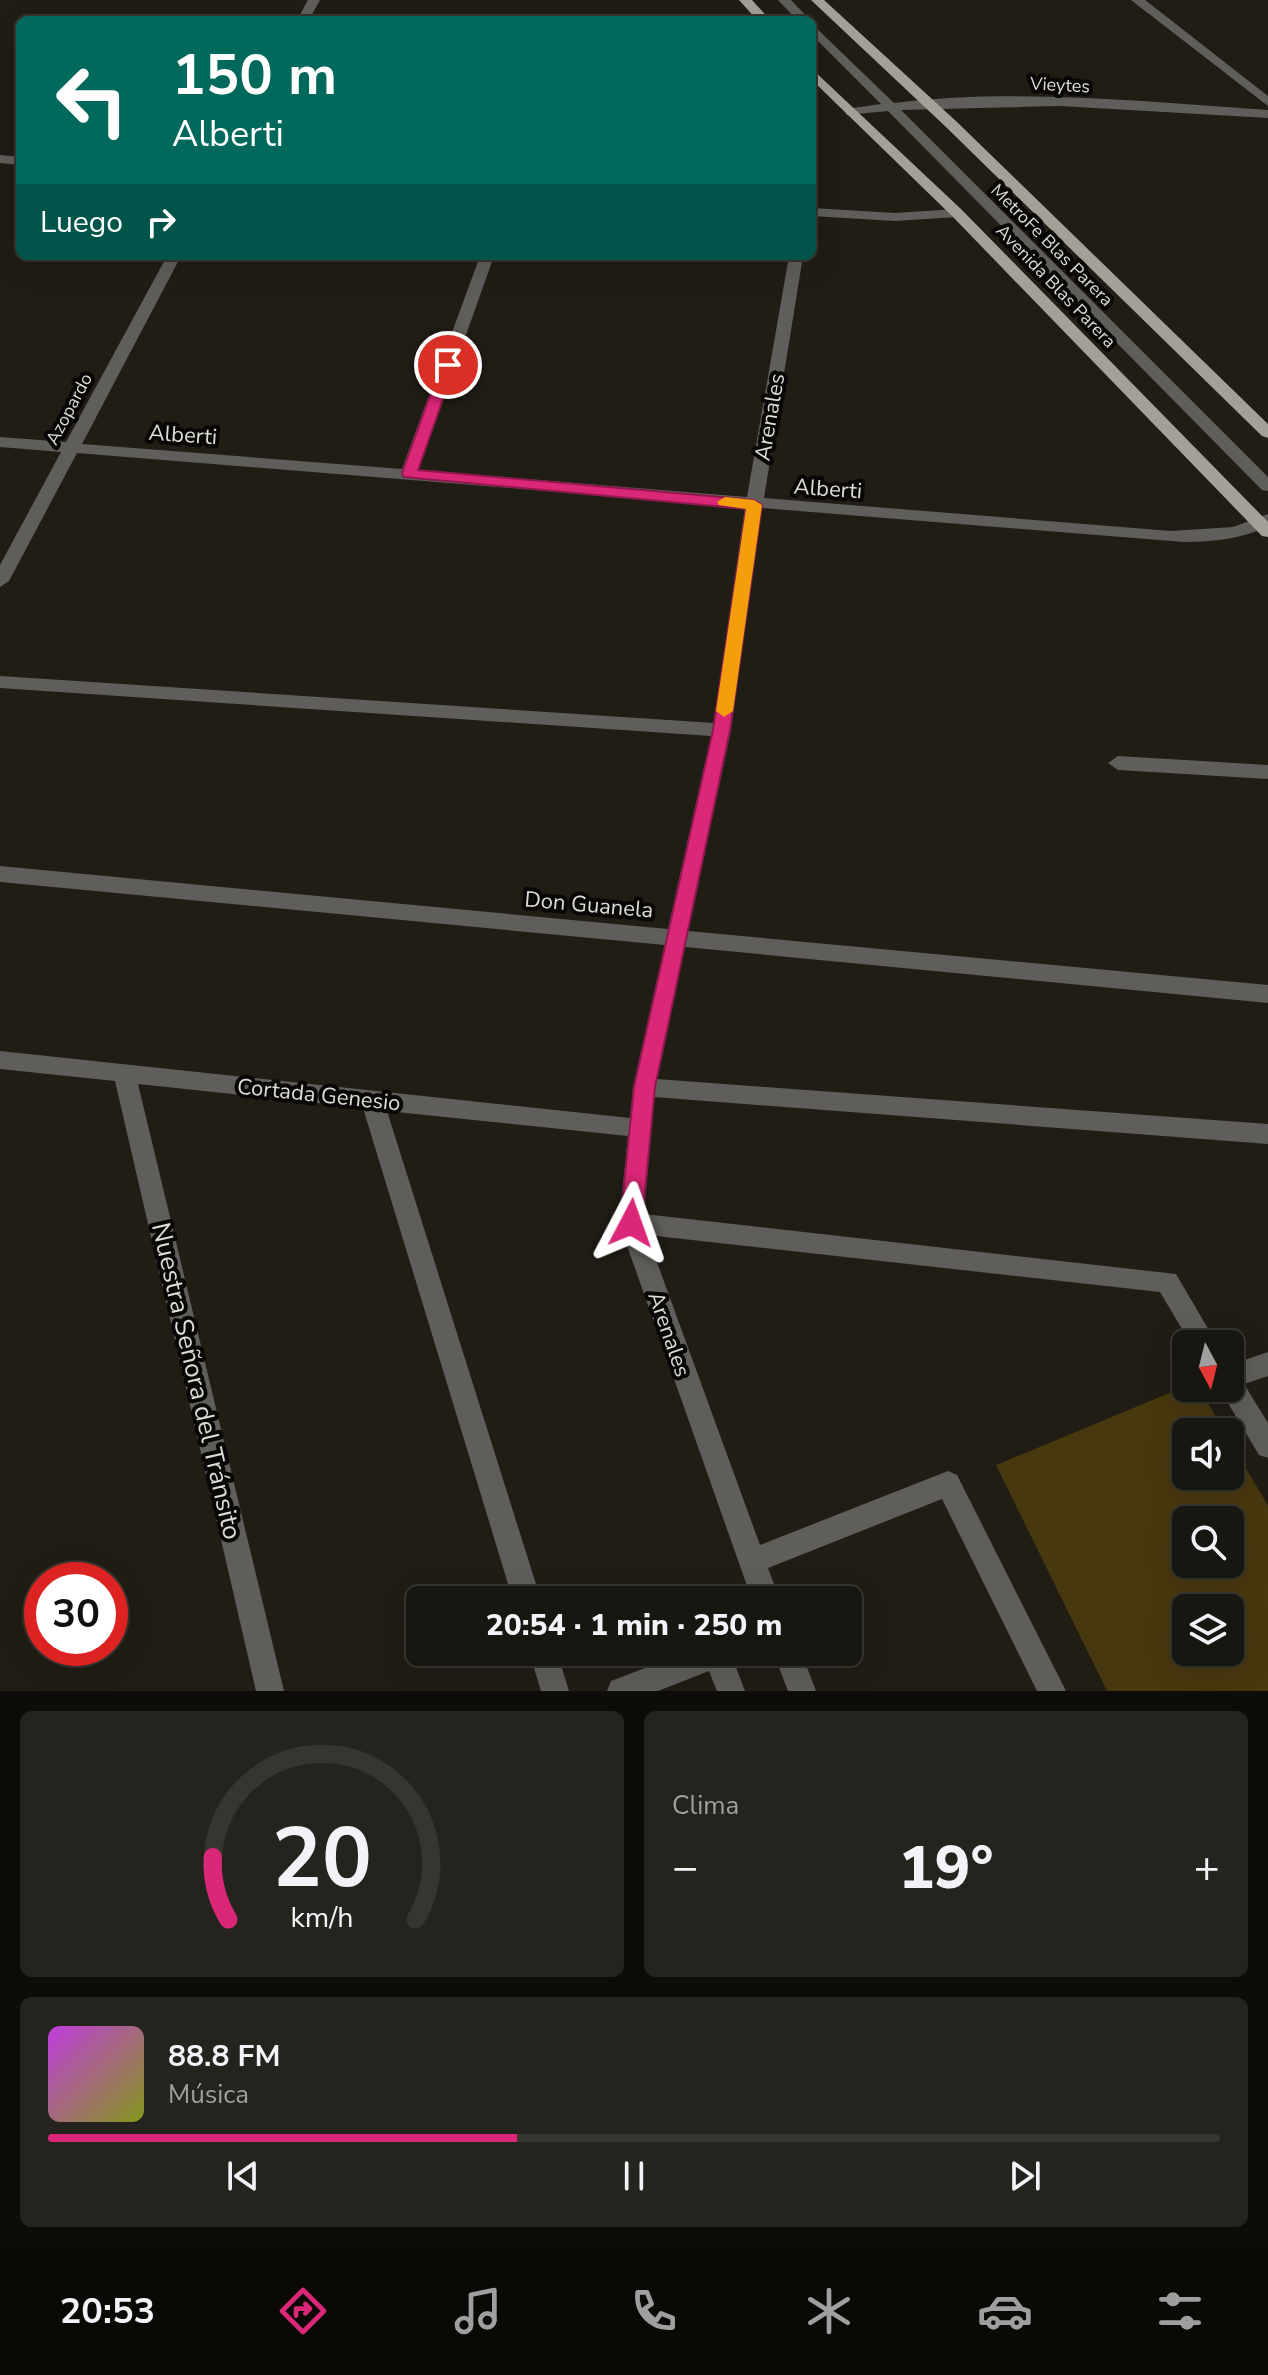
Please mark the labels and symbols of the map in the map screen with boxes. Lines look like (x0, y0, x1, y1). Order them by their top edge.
street label: Vieytes (1028, 71, 1091, 99)
street label: MetroFe Blas Parera (986, 179, 1118, 311)
street label: Avenida Blas Parera (991, 219, 1121, 353)
pin (414, 331, 482, 399)
street label: Azopardo (40, 369, 98, 449)
street label: Arenales (748, 371, 792, 463)
street label: Alberti (148, 418, 218, 452)
street label: Alberti (793, 472, 863, 506)
street label: Don Guanela (523, 884, 655, 926)
street label: Cortada Genesio (236, 1072, 402, 1118)
position arrow (589, 1181, 673, 1265)
street label: Nuestra Señora del Tránsito (143, 1219, 250, 1543)
street label: Arenales (640, 1288, 698, 1381)
north arrow (1172, 1330, 1244, 1402)
speed limit sign: 30 (24, 1562, 128, 1666)

